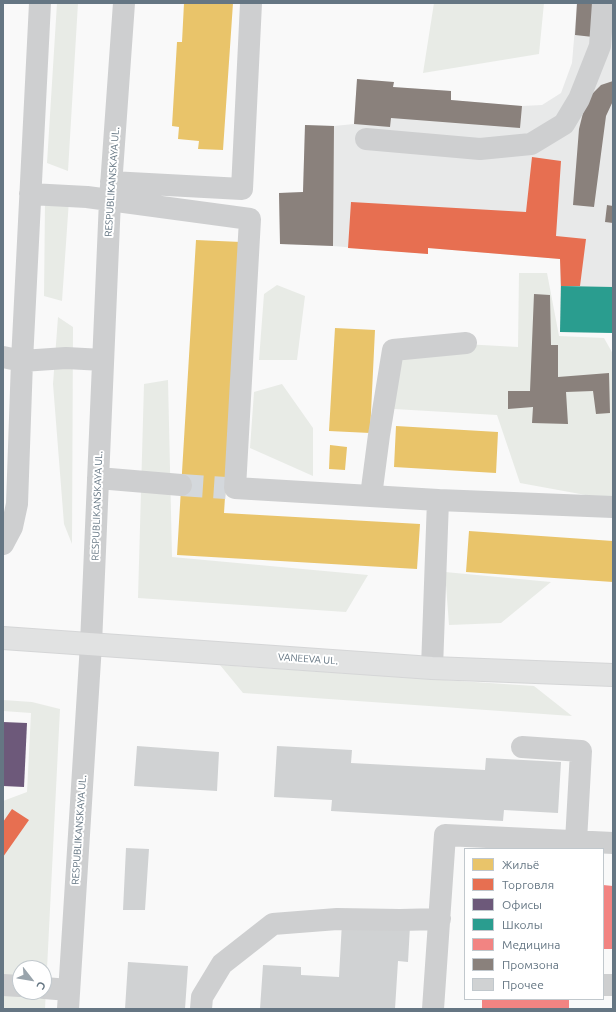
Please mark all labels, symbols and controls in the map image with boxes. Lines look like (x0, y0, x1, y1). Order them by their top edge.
street label: RESPUBLIKANSKAYA UL. (102, 127, 122, 237)
street label: RESPUBLIKANSKAYA UL. (89, 451, 105, 561)
street label: VANEEVA UL. (278, 651, 338, 667)
street label: RESPUBLIKANSKAYA UL. (69, 775, 89, 885)
legend (464, 848, 604, 1000)
text: Жильё (502, 858, 539, 871)
text: Торговля (502, 878, 554, 891)
text: Офисы (502, 898, 542, 911)
text: Школы (502, 918, 543, 931)
text: Медицина (502, 938, 560, 951)
text: Промзона (502, 958, 559, 971)
north arrow (12, 960, 52, 1000)
text: Прочее (502, 978, 544, 991)
text: С (34, 980, 48, 992)

